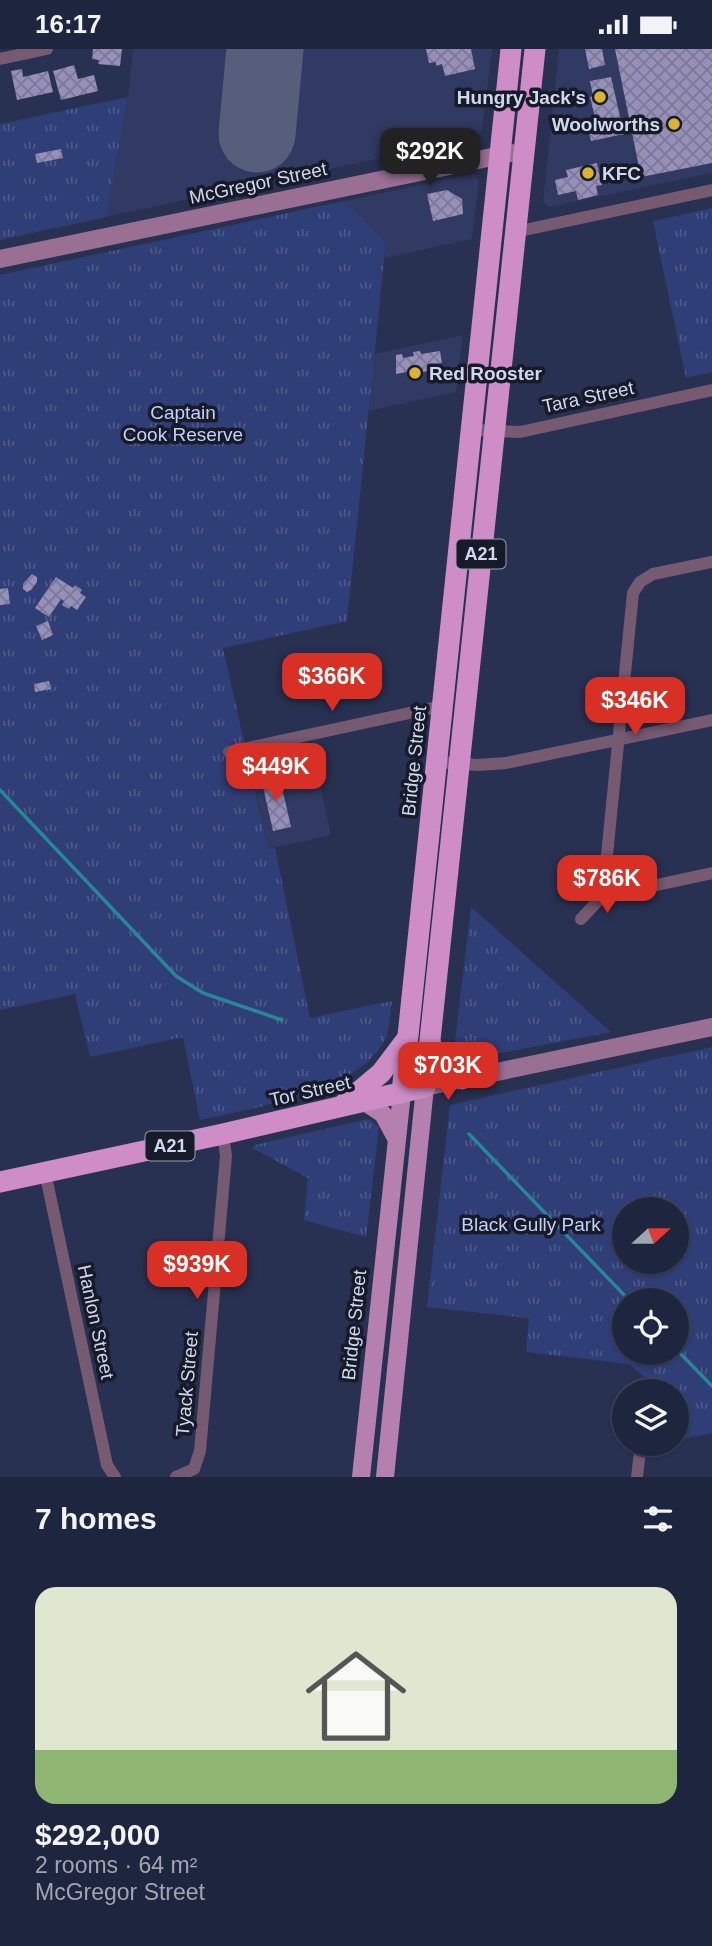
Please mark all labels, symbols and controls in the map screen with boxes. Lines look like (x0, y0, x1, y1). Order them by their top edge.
text: 16:17 (35, 9, 102, 39)
place label: Hungry Jack's (457, 87, 586, 108)
marker: Hungry Jack's (592, 89, 608, 105)
place label: Woolworths (552, 114, 660, 135)
marker: Woolworths (666, 116, 682, 132)
pin: $292K (381, 129, 479, 188)
text: $292K (396, 138, 464, 164)
street label: McGregor Street (187, 158, 330, 208)
place label: KFC (602, 163, 641, 184)
marker: KFC (580, 165, 596, 181)
place label: Red Rooster (429, 363, 543, 384)
marker: Red Rooster (407, 365, 423, 381)
street label: Tara Street (540, 377, 636, 417)
park label: Captain Cook Reserve (123, 402, 243, 445)
road number: A21 (456, 539, 505, 569)
pin: $366K (283, 653, 381, 713)
text: $366K (298, 663, 366, 689)
pin: $346K (586, 677, 684, 737)
text: $346K (601, 687, 669, 713)
street label: Bridge Street (398, 704, 430, 817)
pin: $449K (227, 743, 325, 803)
text: $449K (242, 753, 310, 779)
pin: $786K (558, 855, 656, 915)
text: $786K (573, 865, 641, 891)
pin: $703K (399, 1042, 497, 1102)
text: $703K (414, 1052, 482, 1078)
street label: Tor Street (268, 1071, 353, 1110)
road number: A21 (146, 1131, 194, 1161)
north arrow (612, 1197, 690, 1274)
map controls (612, 1197, 689, 1456)
park label: Black Gully Park (461, 1214, 601, 1235)
pin: $939K (148, 1241, 246, 1301)
text: $939K (163, 1251, 231, 1277)
street label: Hanlon Street (74, 1263, 118, 1382)
street label: Bridge Street (338, 1268, 370, 1381)
button: locate (612, 1288, 689, 1365)
street label: Tyack Street (172, 1330, 202, 1438)
button: layers (612, 1379, 689, 1456)
icon: filters (639, 1500, 677, 1538)
text: 7 homes (35, 1502, 157, 1535)
icon: home (293, 1633, 419, 1759)
text: $292,000 (35, 1818, 160, 1851)
text: 2 rooms · 64 m² (35, 1852, 197, 1878)
text: McGregor Street (35, 1879, 205, 1905)

